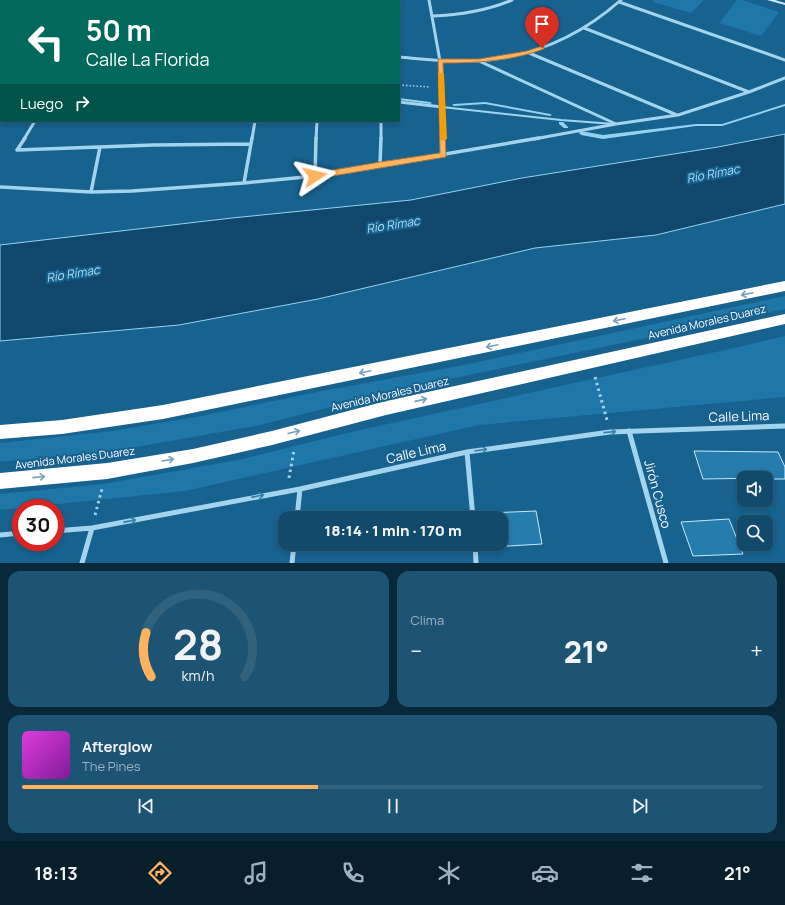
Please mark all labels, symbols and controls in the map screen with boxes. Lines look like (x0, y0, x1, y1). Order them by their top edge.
pin (525, 7.0, 559, 48)
text: 50 m (86, 11, 152, 49)
icon: arrive (531, 13, 553, 35)
icon: left (20, 16, 72, 68)
text: Calle La Florida (86, 47, 209, 71)
icon: right (71, 92, 93, 114)
text: Luego (20, 93, 63, 114)
position arrow (294, 155, 336, 197)
water label: Río Rímac (685, 160, 742, 187)
water label: Río Rímac (365, 212, 422, 237)
water label: Río Rímac (45, 261, 102, 286)
one-way arrow (741, 290, 754, 298)
street label: Avenida Morales Duarez (646, 301, 768, 342)
one-way arrow (613, 316, 626, 324)
one-way arrow (486, 342, 499, 350)
one-way arrow (359, 368, 372, 376)
street label: Avenida Morales Duarez (329, 373, 451, 414)
one-way arrow (414, 396, 427, 404)
street label: Calle Lima (708, 406, 770, 426)
one-way arrow (288, 428, 301, 435)
one-way arrow (603, 429, 616, 436)
street label: Calle Lima (384, 436, 448, 468)
street label: Avenida Morales Duarez (14, 443, 136, 472)
one-way arrow (474, 446, 487, 454)
one-way arrow (161, 456, 174, 464)
street label: Jirón Cusco (640, 458, 676, 531)
map controls (737, 471, 773, 551)
button: sound (737, 471, 773, 507)
one-way arrow (32, 474, 45, 481)
one-way arrow (251, 492, 264, 500)
speed limit sign: 30 (12, 499, 64, 551)
button: search (737, 515, 773, 551)
one-way arrow (124, 516, 137, 524)
text: 18:14 · 1 min · 170 m (324, 520, 462, 541)
text: Clima (411, 611, 444, 629)
text: 28 (173, 616, 223, 672)
text: 21° (564, 631, 609, 672)
text: − (411, 636, 422, 666)
text: + (750, 636, 763, 666)
text: km/h (182, 666, 215, 685)
text: Afterglow (82, 736, 153, 757)
text: The Pines (82, 757, 141, 775)
icon: previous (135, 795, 157, 817)
icon: pause (382, 795, 404, 817)
icon: next (629, 795, 651, 817)
icon: directions (146, 859, 174, 887)
icon: music (242, 859, 270, 887)
icon: phone (339, 859, 367, 887)
icon: climate (435, 859, 463, 887)
icon: car (531, 859, 559, 887)
icon: filters (628, 859, 656, 887)
text: 18:13 (34, 861, 78, 885)
text: 21° (724, 861, 751, 885)

